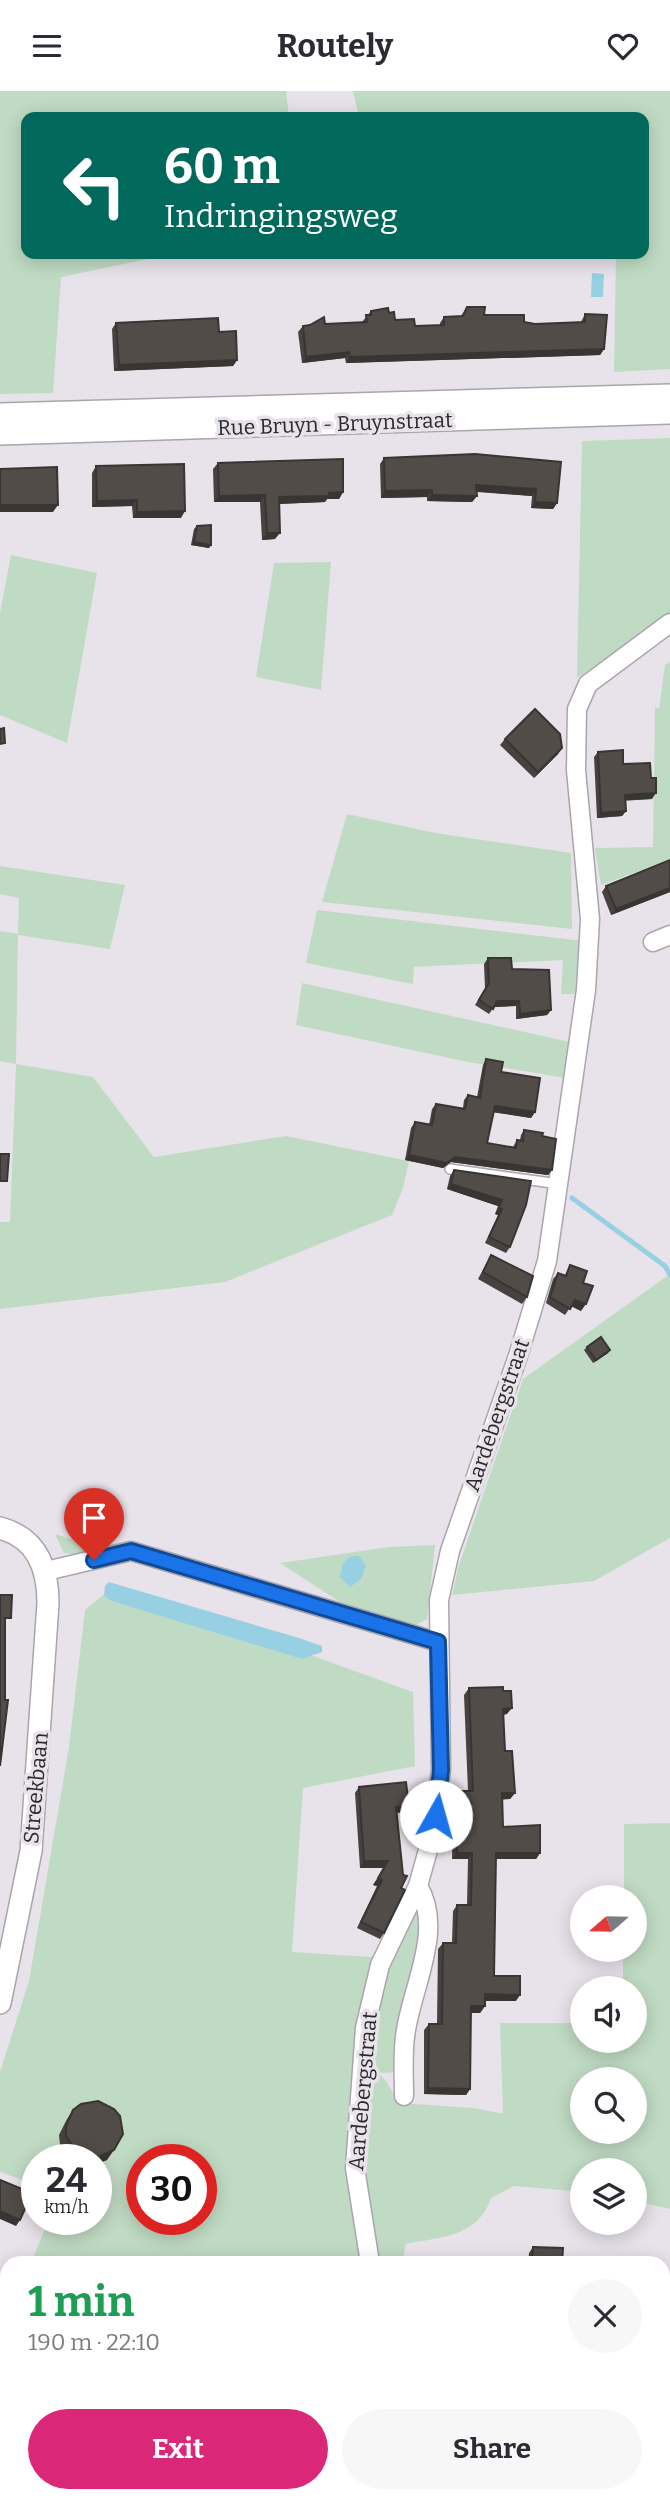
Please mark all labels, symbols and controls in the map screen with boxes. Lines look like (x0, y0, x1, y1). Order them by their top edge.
icon: menu (28, 27, 66, 65)
text: Routely (277, 27, 393, 65)
icon: heart (604, 27, 642, 65)
text: 60 m (164, 137, 280, 196)
icon: left (49, 140, 140, 231)
text: Indringingsweg (164, 197, 398, 235)
street label: Rue Bruyn - Bruynstraat (217, 407, 453, 441)
street label: Aardebergstraat (459, 1335, 535, 1495)
pin (64, 1488, 124, 1560)
icon: arrive (75, 1499, 113, 1537)
street label: Streekbaan (18, 1731, 54, 1845)
position arrow (399, 1779, 473, 1853)
north arrow (570, 1885, 648, 1962)
map controls (570, 1885, 647, 2235)
button: sound (570, 1976, 647, 2053)
street label: Aardebergstraat (343, 2010, 383, 2172)
button: search (570, 2067, 647, 2144)
speed limit sign: 30 (126, 2144, 217, 2235)
button: layers (570, 2158, 647, 2235)
text: 24 (46, 2159, 87, 2201)
text: km/h (44, 2196, 89, 2218)
text: 1 min (28, 2277, 134, 2327)
button: close (568, 2279, 642, 2353)
text: 190 m · 22:10 (28, 2328, 160, 2356)
button: Exit (28, 2409, 328, 2489)
button: Share (342, 2409, 642, 2489)

